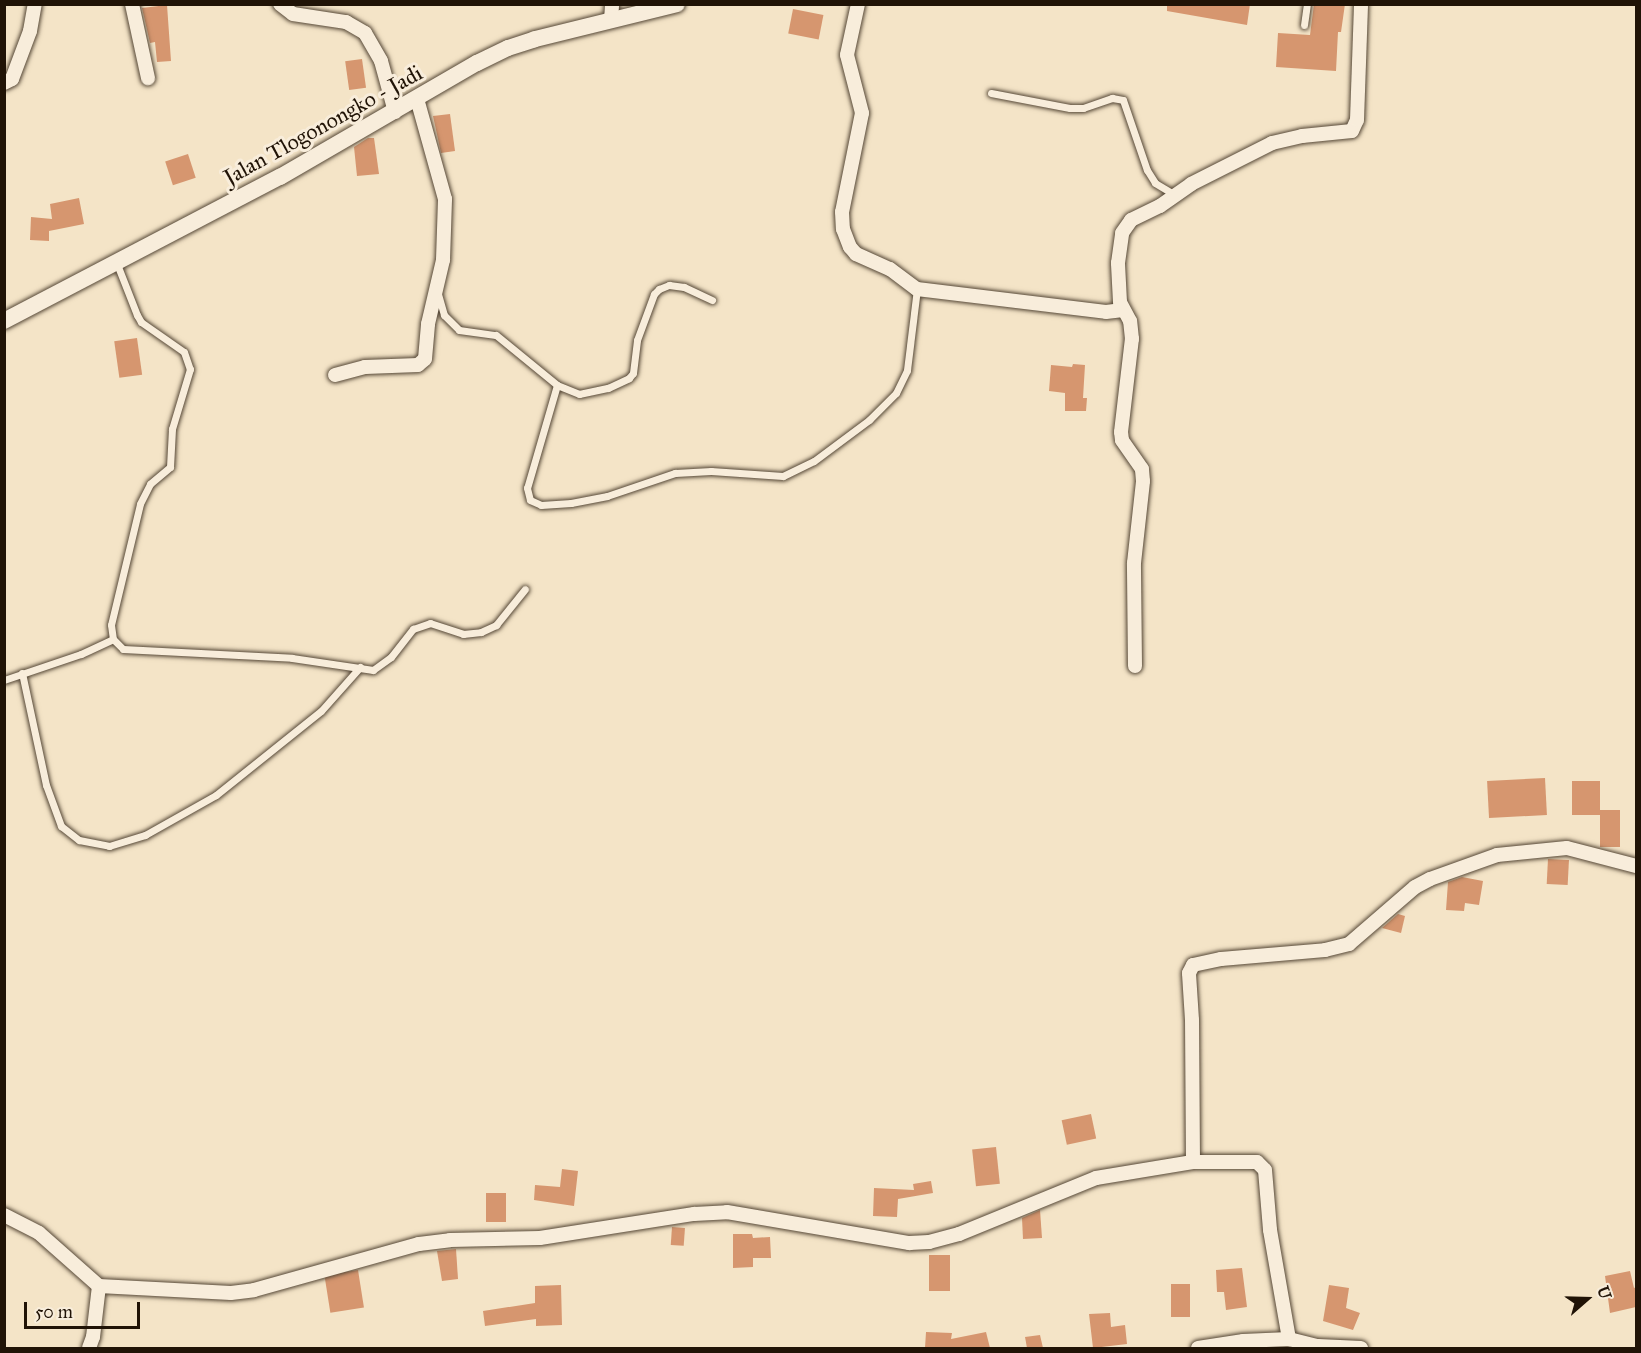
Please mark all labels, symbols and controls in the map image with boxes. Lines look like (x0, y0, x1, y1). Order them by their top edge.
street label: Jalan Tlogonongko - Jadi (219, 59, 427, 191)
north arrow (1557, 1269, 1617, 1329)
text: U (1593, 1283, 1615, 1302)
scale bar (27, 1290, 142, 1328)
text: 50 m (35, 1301, 73, 1323)

